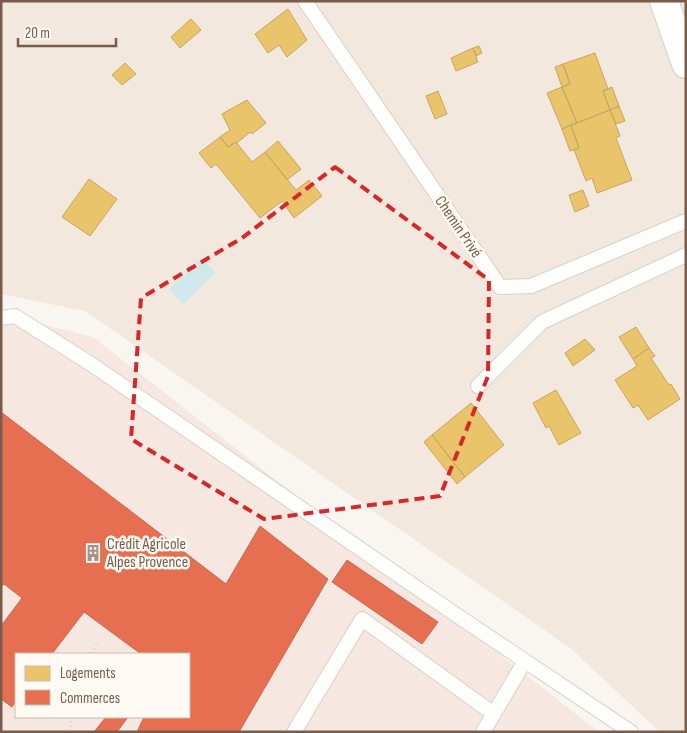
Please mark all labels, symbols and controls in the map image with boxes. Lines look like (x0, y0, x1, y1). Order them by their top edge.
scale bar (18, 15, 115, 47)
text: 20 m (25, 24, 50, 43)
street label: Chemin Privé (430, 192, 486, 262)
place label: Crédit Agricole Alpes Provence (106, 535, 188, 572)
building icon: Crédit Agricole Alpes Provence (83, 543, 103, 563)
legend (15, 653, 190, 718)
text: Logements (60, 664, 116, 683)
text: Commerces (60, 689, 120, 708)

